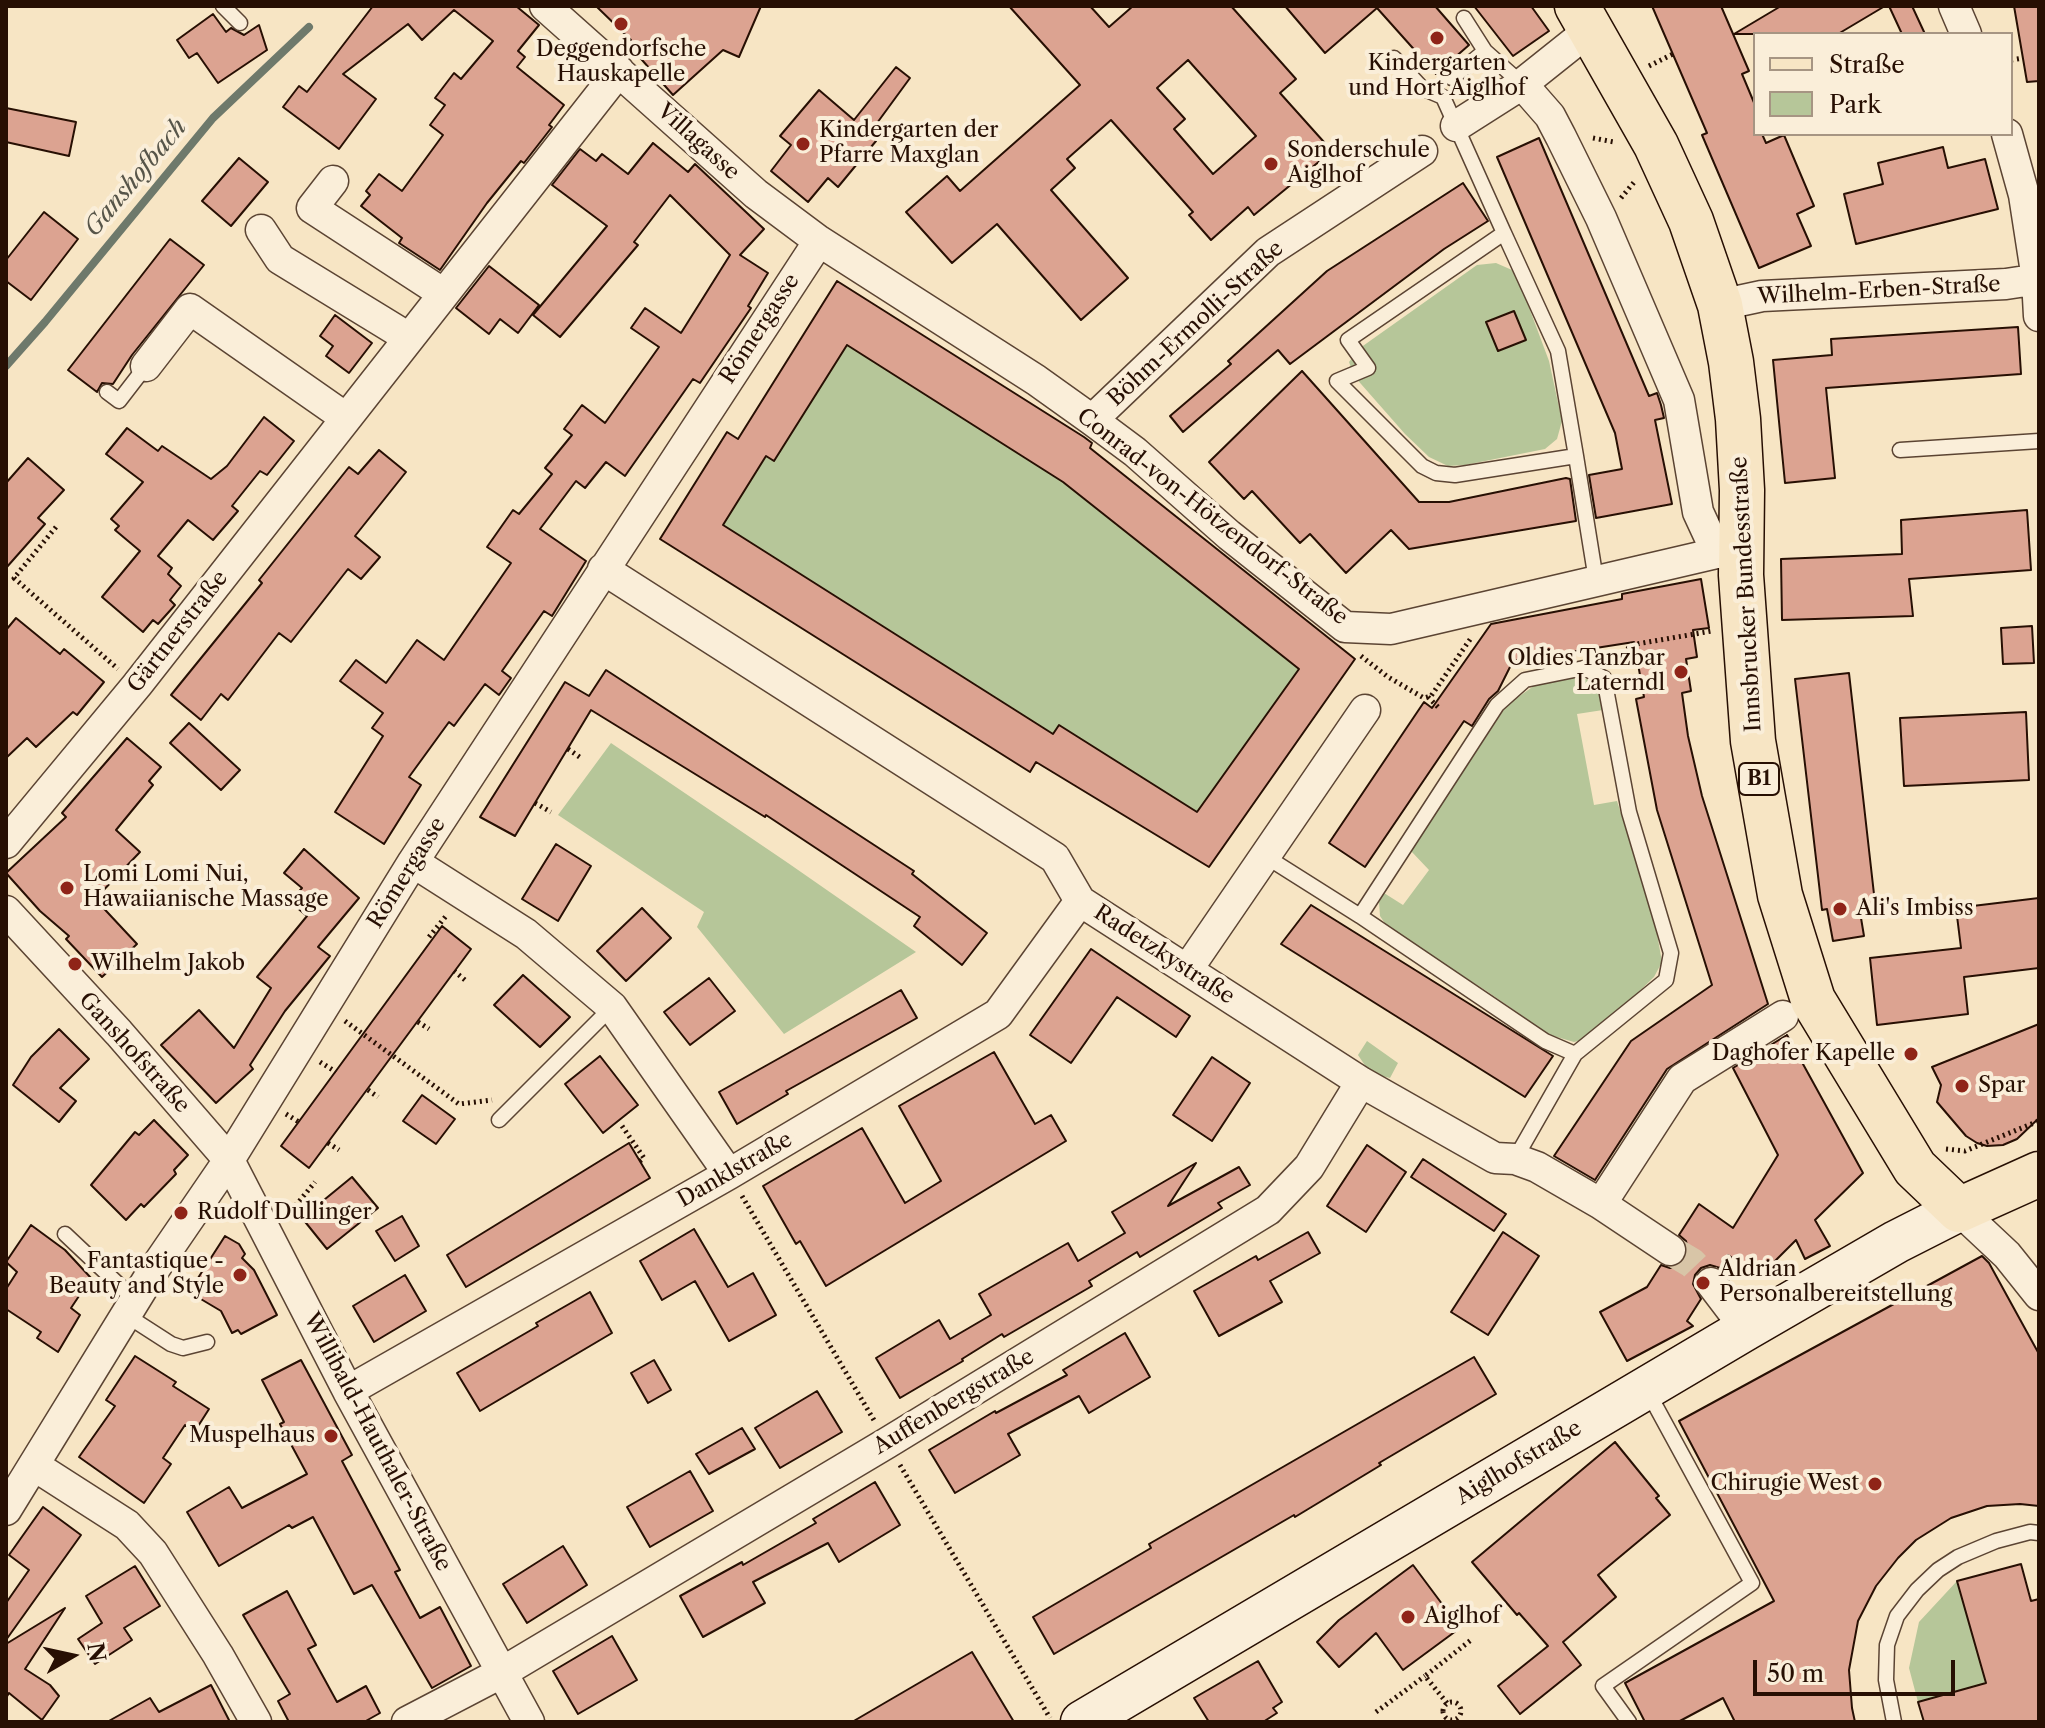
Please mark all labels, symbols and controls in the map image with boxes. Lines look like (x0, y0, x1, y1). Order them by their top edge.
marker: Deggendorfsche Hauskapelle (612, 15, 630, 33)
marker: Kindergarten und Hort Aiglhof (1428, 29, 1446, 47)
legend (1753, 32, 2013, 136)
place label: Deggendorfsche Hauskapelle (536, 37, 706, 88)
text: Straße (1829, 50, 1905, 79)
place label: Kindergarten und Hort Aiglhof (1348, 51, 1526, 102)
text: Park (1829, 90, 1881, 119)
street label: Villagasse (651, 98, 745, 186)
water label: Ganshofbach (79, 114, 193, 242)
place label: Kindergarten der Pfarre Maxglan (819, 118, 999, 170)
marker: Kindergarten der Pfarre Maxglan (794, 135, 812, 153)
place label: Sonderschule Aiglhof (1287, 138, 1430, 190)
marker: Sonderschule Aiglhof (1262, 155, 1280, 173)
street label: Böhm-Ermolli-Straße (1103, 236, 1289, 412)
street label: Römergasse (715, 269, 805, 389)
street label: Wilhelm-Erben-Straße (1757, 271, 2001, 311)
street label: Conrad-von-Hötzendorf-Straße (1071, 403, 1353, 631)
street label: Innsbrucker Bundesstraße (1727, 456, 1767, 732)
street label: Gärtnerstraße (122, 566, 234, 698)
place label: Oldies Tanzbar Laterndl (1507, 646, 1665, 698)
marker: Oldies Tanzbar Laterndl (1672, 663, 1690, 681)
road number: B1 (1739, 763, 1779, 795)
street label: Römergasse (362, 813, 452, 933)
place label: Lomi Lomi Nui, Hawaiianische Massage (83, 862, 329, 914)
marker: Lomi Lomi Nui, Hawaiianische Massage (58, 879, 76, 897)
place label: Ali's Imbiss (1856, 896, 1973, 922)
street label: Radetzkystraße (1089, 900, 1239, 1010)
marker: Ali's Imbiss (1831, 900, 1849, 918)
place label: Wilhelm Jakob (91, 951, 245, 977)
marker: Wilhelm Jakob (66, 955, 84, 973)
street label: Ganshofstraße (73, 987, 195, 1119)
place label: Daghofer Kapelle (1712, 1041, 1895, 1067)
marker: Daghofer Kapelle (1902, 1045, 1920, 1063)
place label: Spar (1978, 1073, 2026, 1099)
marker: Spar (1953, 1077, 1971, 1095)
street label: Danklstraße (673, 1127, 797, 1213)
place label: Rudolf Dullinger (197, 1200, 372, 1226)
marker: Rudolf Dullinger (172, 1204, 190, 1222)
place label: Fantastique - Beauty and Style (49, 1249, 224, 1300)
place label: Aldrian Personalbereitstellung (1719, 1257, 1952, 1308)
marker: Fantastique - Beauty and Style (231, 1266, 249, 1284)
marker: Aldrian Personalbereitstellung (1694, 1274, 1712, 1292)
street label: Willibald-Hauthaler-Straße (298, 1308, 456, 1576)
street label: Auffenbergstraße (869, 1344, 1039, 1460)
street label: Aiglhofstraße (1451, 1415, 1587, 1511)
place label: Muspelhaus (189, 1423, 315, 1449)
marker: Muspelhaus (322, 1427, 340, 1445)
place label: Chirugie West (1711, 1471, 1859, 1497)
marker: Chirugie West (1866, 1475, 1884, 1493)
place label: Aiglhof (1424, 1604, 1500, 1630)
marker: Aiglhof (1399, 1608, 1417, 1626)
north arrow (32, 1616, 112, 1696)
text: N (81, 1641, 111, 1664)
scale bar (1757, 1644, 1959, 1694)
text: 50 m (1767, 1659, 1824, 1688)

